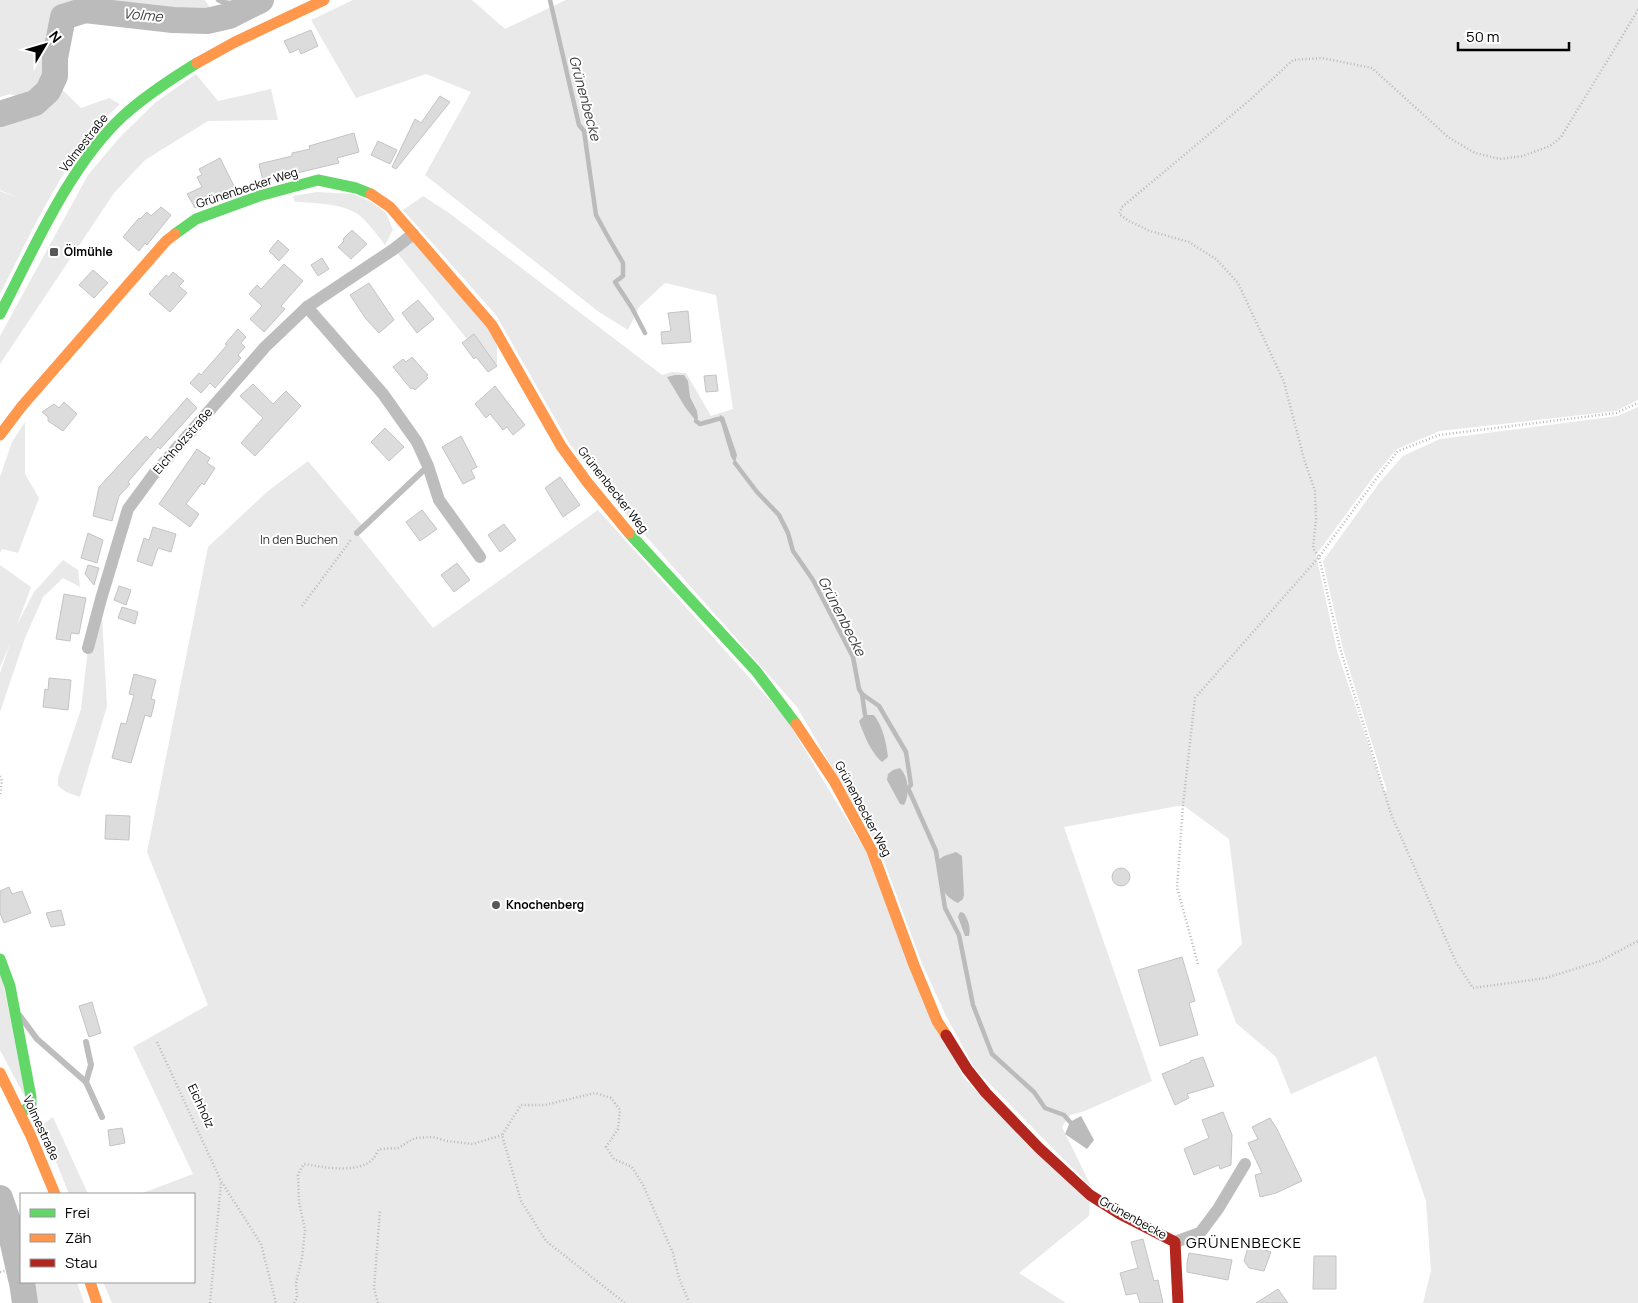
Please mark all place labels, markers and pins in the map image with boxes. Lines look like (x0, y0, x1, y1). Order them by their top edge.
place label: Ölmühle (64, 243, 113, 260)
marker: Ölmühle (48, 246, 60, 258)
place label: Knochenberg (506, 896, 584, 913)
marker: Knochenberg (490, 899, 502, 911)

